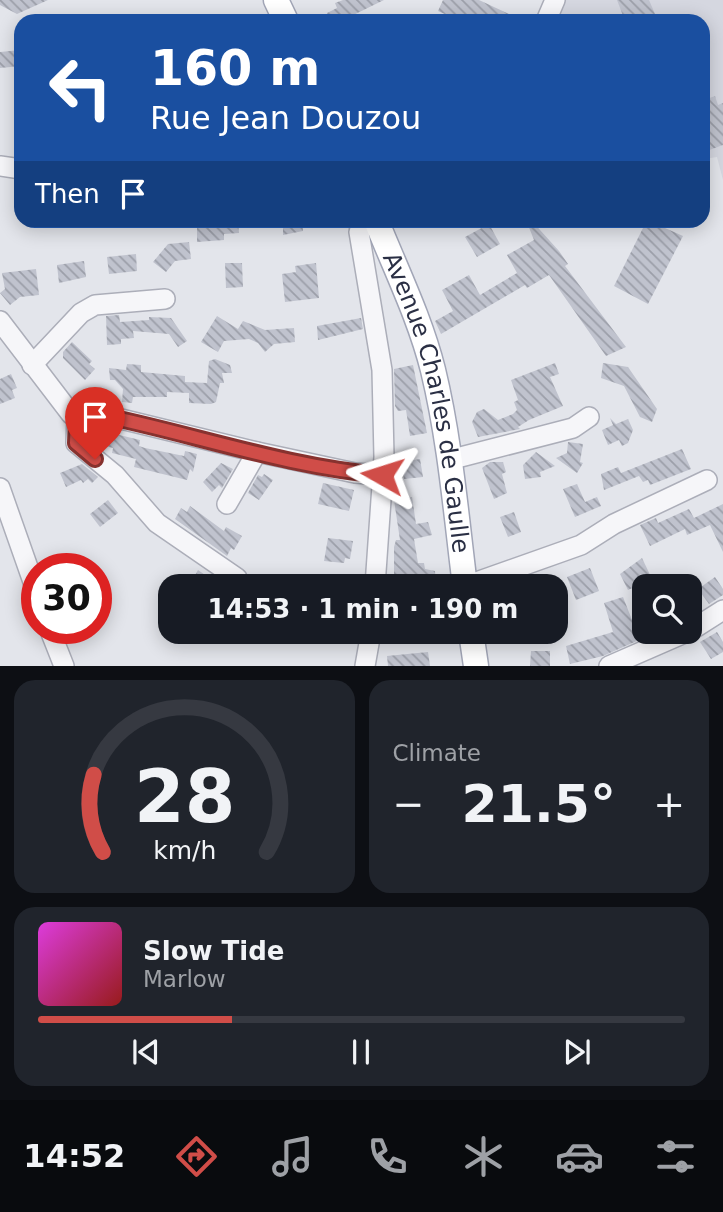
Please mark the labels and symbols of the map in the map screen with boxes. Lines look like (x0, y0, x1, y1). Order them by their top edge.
street label: Avenue Charles de Gaulle (377, 248, 475, 554)
pin (65, 387, 125, 459)
position arrow (345, 438, 419, 512)
speed limit sign: 30 (21, 553, 112, 644)

